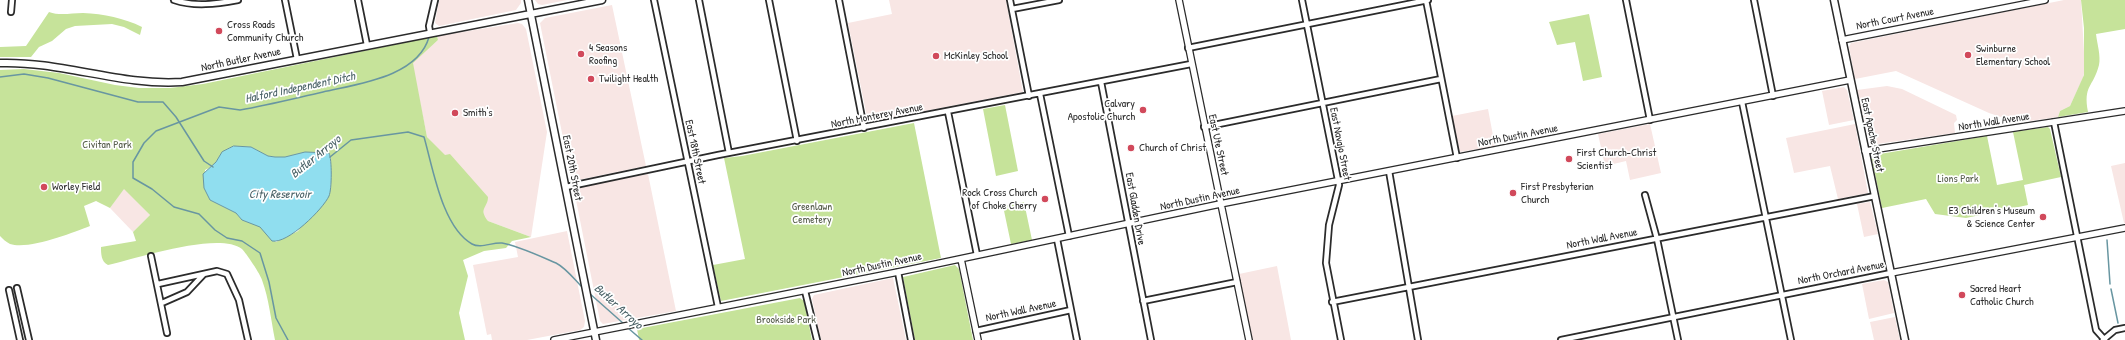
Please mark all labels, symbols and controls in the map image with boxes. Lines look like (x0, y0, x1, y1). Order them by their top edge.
street label: North Court Avenue (1855, 5, 1935, 33)
place label: Cross Roads Community Church (227, 18, 303, 44)
marker: Cross Roads Community Church (214, 26, 224, 36)
place label: 4 Seasons Roofing (589, 41, 627, 67)
place label: Swinburne Elementary School (1976, 42, 2050, 68)
street label: North Butler Avenue (200, 45, 282, 75)
marker: 4 Seasons Roofing (576, 49, 586, 59)
place label: McKinley School (944, 49, 1008, 63)
marker: Swinburne Elementary School (1963, 50, 1973, 60)
marker: McKinley School (931, 51, 941, 61)
water label: Halford Independent Ditch (244, 69, 356, 107)
place label: Twilight Health (599, 72, 658, 86)
marker: Twilight Health (586, 74, 596, 84)
place label: Calvary Apostolic Church (1068, 97, 1135, 123)
street label: East Apache Street (1858, 97, 1886, 173)
street label: North Monterey Avenue (830, 101, 924, 131)
marker: Calvary Apostolic Church (1138, 105, 1148, 115)
place label: Smith's (463, 106, 492, 120)
street label: East Navajo Street (1326, 107, 1354, 181)
marker: Smith's (450, 108, 460, 118)
street label: North Wall Avenue (1958, 110, 2030, 134)
street label: East Ute Street (1205, 113, 1231, 177)
street label: East 18th Street (682, 119, 708, 185)
street label: North Dustin Avenue (1477, 122, 1559, 150)
water label: Butler Arroyo (288, 132, 344, 182)
street label: East 20th Street (559, 134, 585, 202)
park label: Civitan Park (82, 138, 132, 152)
place label: Church of Christ (1139, 141, 1206, 155)
marker: Church of Christ (1126, 143, 1136, 153)
place label: First Church-Christ Scientist (1577, 146, 1656, 172)
marker: First Church-Christ Scientist (1564, 154, 1574, 164)
street label: East Gladden Drive (1122, 172, 1148, 246)
park label: Lions Park (1937, 172, 1979, 186)
place label: Worley Field (52, 180, 100, 194)
place label: First Presbyterian Church (1521, 180, 1594, 206)
marker: Worley Field (39, 182, 49, 192)
street label: North Dustin Avenue (1159, 184, 1241, 214)
place label: Rock Cross Church of Choke Cherry (962, 186, 1037, 212)
water label: City Reservoir (249, 188, 311, 202)
marker: First Presbyterian Church (1508, 188, 1518, 198)
marker: Rock Cross Church of Choke Cherry (1040, 194, 1050, 204)
park label: Greenlawn Cemetery (792, 200, 832, 226)
place label: E3 Children's Museum & Science Center (1949, 204, 2035, 230)
marker: E3 Children's Museum & Science Center (2038, 212, 2048, 222)
street label: North Wall Avenue (1566, 226, 1638, 252)
street label: North Dustin Avenue (841, 250, 923, 280)
street label: North Orchard Avenue (1797, 258, 1885, 288)
water label: Butler Arroyo (591, 282, 645, 332)
place label: Sacred Heart Catholic Church (1970, 282, 2034, 308)
marker: Sacred Heart Catholic Church (1957, 290, 1967, 300)
street label: North Wall Avenue (985, 297, 1057, 325)
park label: Brookside Park (756, 313, 816, 327)

